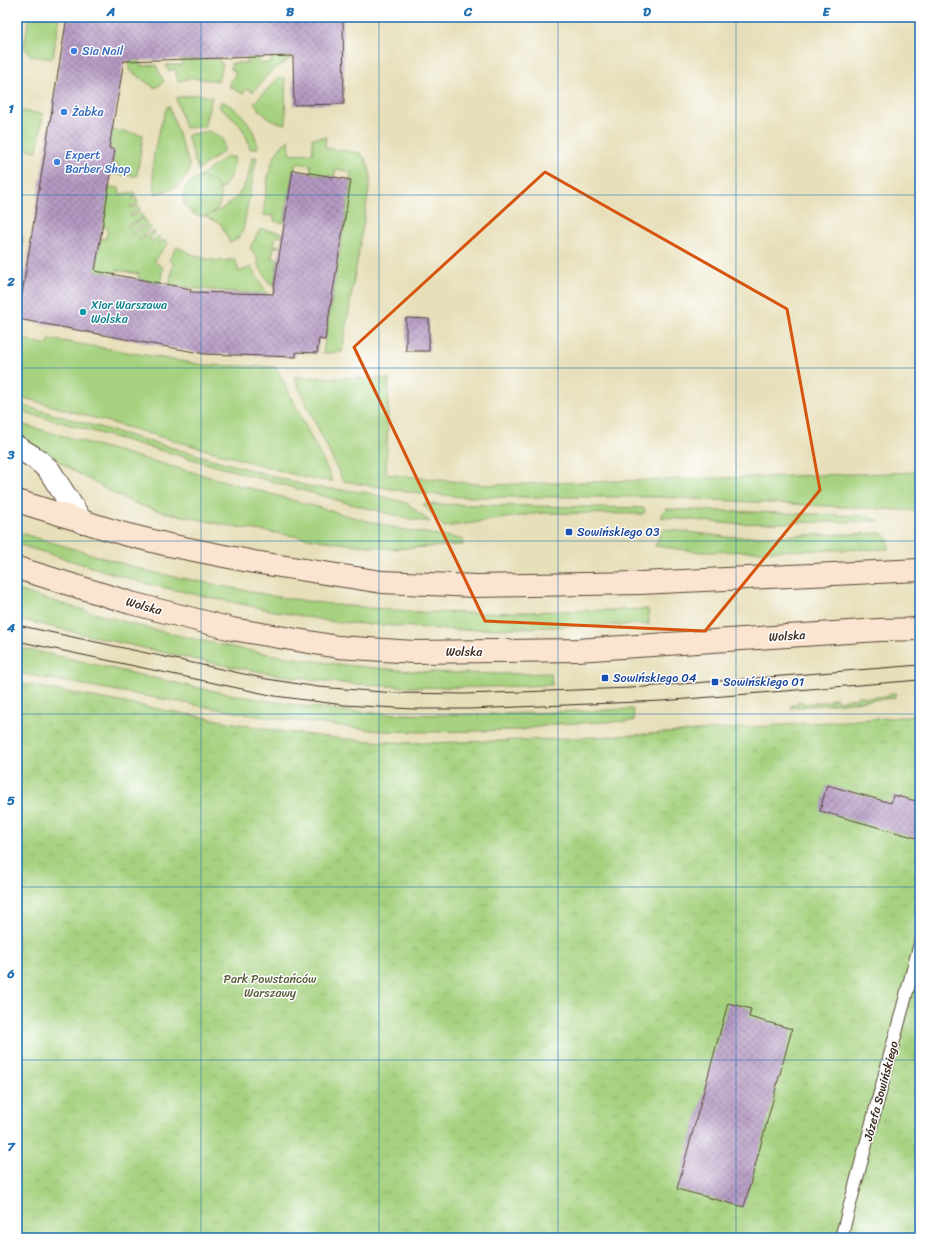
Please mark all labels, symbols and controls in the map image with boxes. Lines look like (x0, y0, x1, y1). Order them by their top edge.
text: A (106, 0, 115, 23)
text: B (286, 0, 295, 23)
text: C (463, 0, 473, 23)
text: D (643, 0, 651, 23)
text: E (822, 0, 831, 23)
place label: Sia Nail (82, 40, 124, 62)
marker: Sia Nail (69, 46, 79, 56)
text: 1 (8, 97, 14, 120)
place label: Żabka (72, 101, 105, 123)
marker: Żabka (59, 107, 69, 117)
place label: Expert Barber Shop (65, 144, 131, 180)
marker: Expert Barber Shop (52, 157, 62, 167)
text: 2 (6, 270, 15, 293)
place label: Xior Warszawa Wolska (90, 294, 168, 330)
marker: Xior Warszawa Wolska (78, 307, 88, 317)
text: 3 (6, 443, 15, 466)
place label: Sowińskiego 03 (577, 521, 660, 543)
marker: Sowińskiego 03 (564, 527, 574, 537)
street label: Wolska (123, 591, 166, 622)
text: 4 (6, 616, 16, 639)
street label: Wolska (768, 624, 807, 648)
street label: Wolska (446, 641, 483, 663)
place label: Sowińskiego 04 (613, 667, 697, 689)
place label: Sowińskiego 01 (723, 671, 804, 693)
marker: Sowińskiego 04 (600, 673, 610, 683)
marker: Sowińskiego 01 (710, 677, 720, 687)
text: 5 (7, 789, 15, 812)
text: 6 (6, 962, 15, 985)
park label: Park Powstańców Warszawy (224, 968, 317, 1004)
street label: Józefa Sowińskiego (857, 1039, 905, 1144)
text: 7 (7, 1135, 16, 1158)

